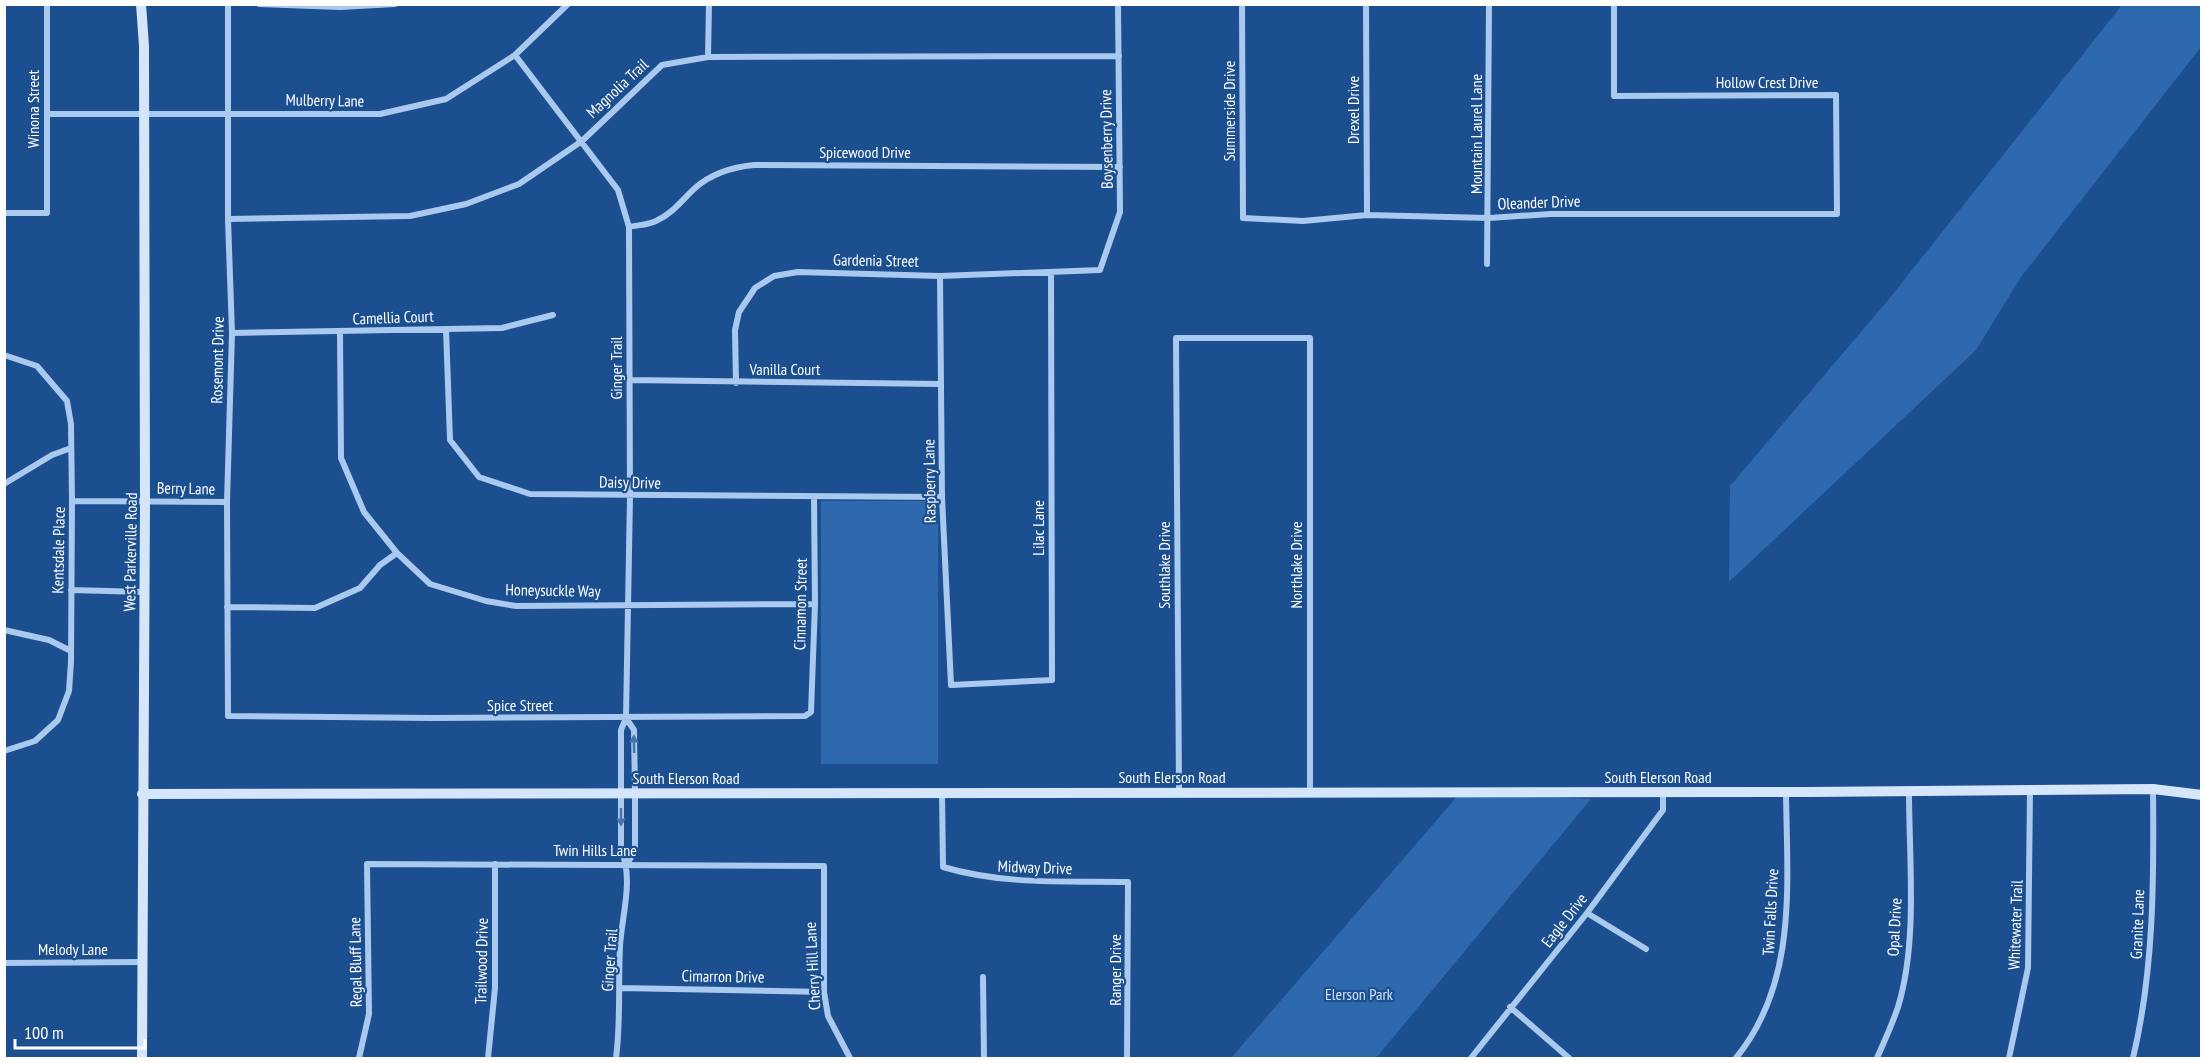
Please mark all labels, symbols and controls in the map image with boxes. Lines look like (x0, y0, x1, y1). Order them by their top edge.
street label: Magnolia Trail (582, 54, 652, 122)
street label: Summerside Drive (1219, 61, 1239, 161)
street label: Winona Street (23, 69, 43, 148)
street label: Hollow Crest Drive (1716, 72, 1818, 92)
street label: Mountain Laurel Lane (1466, 74, 1486, 194)
street label: Drexel Drive (1343, 76, 1363, 144)
street label: Mulberry Lane (286, 89, 364, 111)
street label: Boysenberry Drive (1095, 89, 1117, 189)
street label: Spicewood Drive (819, 142, 911, 162)
street label: Oleander Drive (1497, 191, 1581, 213)
street label: Gardenia Street (833, 249, 920, 271)
street label: Camellia Court (352, 306, 435, 328)
street label: Rosemont Drive (206, 316, 228, 404)
street label: Ginger Trail (606, 336, 626, 400)
street label: Vanilla Court (749, 359, 821, 379)
street label: Raspberry Lane (918, 439, 940, 523)
street label: Daisy Drive (599, 471, 661, 493)
street label: Berry Lane (157, 477, 215, 499)
street label: West Parkerville Road (119, 492, 141, 612)
street label: Lilac Lane (1028, 500, 1048, 556)
street label: Kentsdale Place (47, 506, 69, 594)
street label: Southlake Drive (1154, 521, 1174, 609)
street label: Northlake Drive (1286, 522, 1306, 608)
street label: Cinnamon Street (789, 557, 811, 650)
street label: Honeysuckle Way (505, 579, 601, 601)
street label: Spice Street (487, 695, 554, 715)
one-way arrow (629, 735, 639, 754)
street label: South Elerson Road (1118, 767, 1226, 787)
street label: South Elerson Road (1604, 767, 1712, 787)
street label: South Elerson Road (632, 768, 740, 788)
one-way arrow (616, 808, 626, 827)
street label: Twin Hills Lane (553, 840, 637, 860)
street label: Midway Drive (997, 856, 1073, 878)
street label: Twin Falls Drive (1758, 868, 1782, 956)
street label: Whitewater Trail (2003, 879, 2027, 970)
street label: Eagle Drive (1537, 889, 1591, 951)
street label: Granite Lane (2126, 889, 2148, 959)
street label: Opal Drive (1882, 897, 1906, 957)
street label: Regal Bluff Lane (344, 917, 366, 1007)
street label: Trailwood Drive (470, 918, 492, 1004)
street label: Cherry Hill Lane (800, 922, 824, 1010)
street label: Ginger Trail (597, 928, 621, 992)
street label: Ranger Drive (1105, 934, 1125, 1006)
street label: Melody Lane (38, 939, 108, 959)
street label: Cimarron Drive (681, 965, 765, 987)
park label: Elerson Park (1325, 984, 1394, 1004)
scale bar (15, 1012, 146, 1050)
text: 100 m (24, 1021, 64, 1044)

